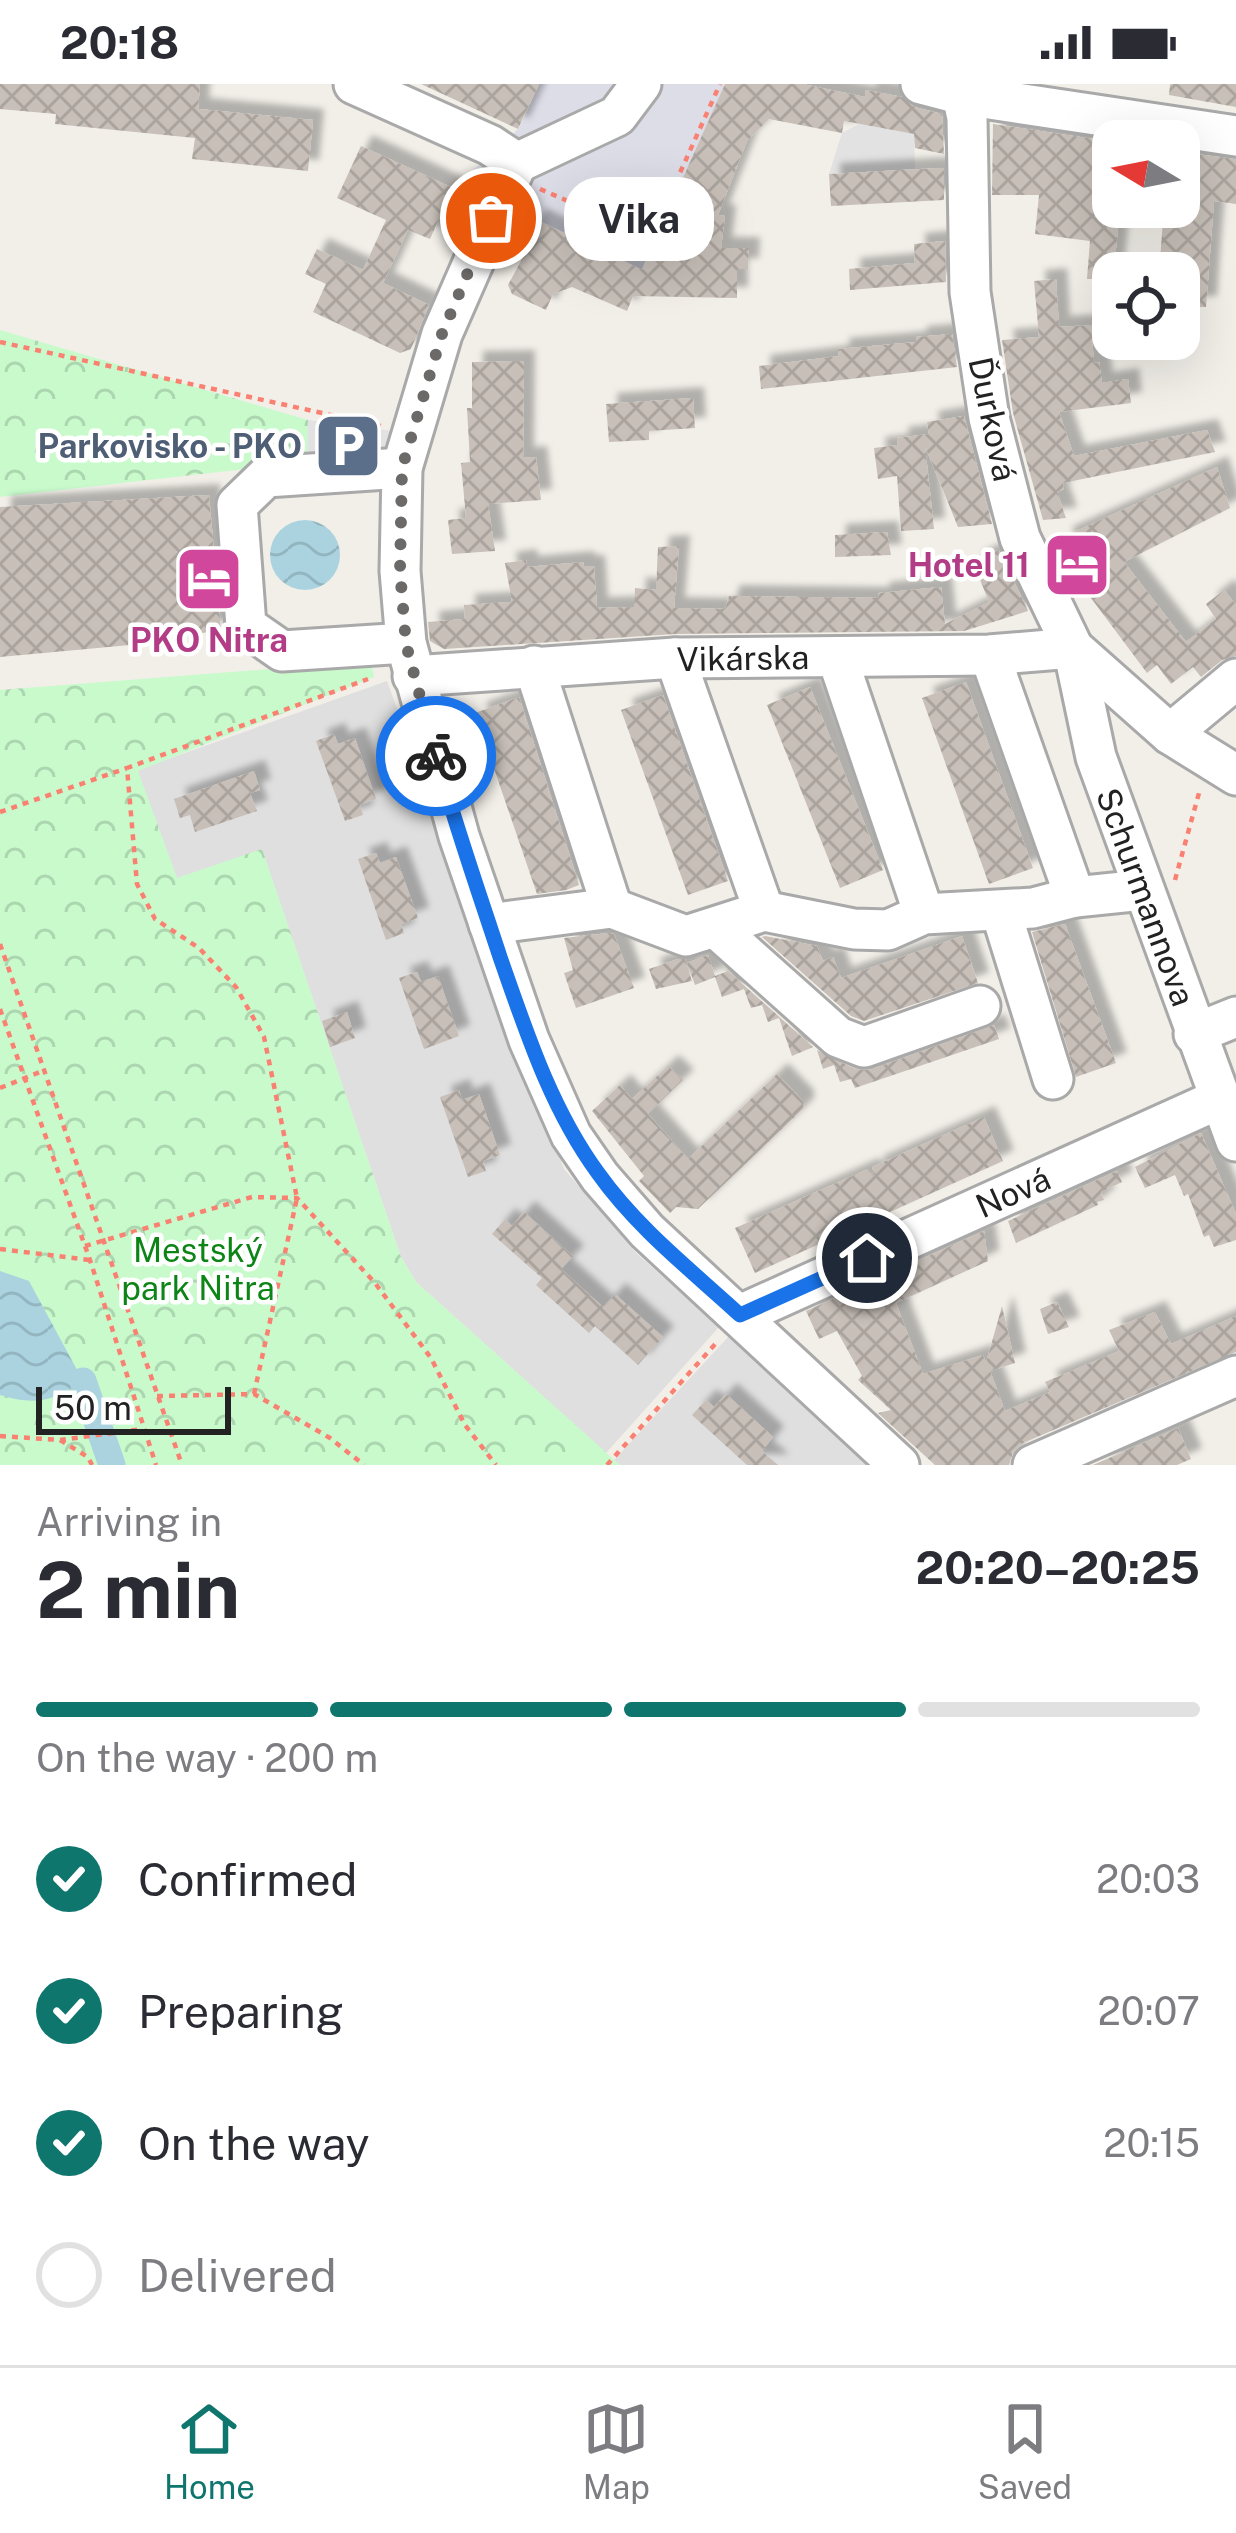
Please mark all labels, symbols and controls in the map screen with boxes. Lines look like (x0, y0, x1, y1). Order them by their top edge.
text: 20:18 (60, 16, 179, 69)
north arrow (1092, 120, 1200, 228)
map controls (1092, 120, 1200, 360)
pin (440, 167, 542, 269)
callout: Vika (563, 176, 713, 260)
icon: bag (458, 185, 524, 251)
text: Vika (598, 196, 680, 242)
button: locate (1092, 252, 1200, 360)
street label: Ďurková (961, 354, 1025, 484)
parking icon: Parkovisko - PKO (313, 411, 383, 481)
place label: Parkovisko - PKO (38, 427, 302, 465)
hotel icon: Hotel 11 (1042, 530, 1112, 600)
hotel icon: PKO Nitra (174, 544, 244, 614)
place label: Hotel 11 (908, 546, 1030, 584)
place label: PKO Nitra (130, 621, 288, 659)
street label: Vikárska (676, 638, 810, 678)
courier (376, 696, 496, 816)
icon: bike (403, 723, 469, 789)
street label: Schurmannova (1089, 783, 1203, 1011)
street label: Nová (970, 1159, 1056, 1225)
pin (816, 1207, 918, 1309)
icon: home (834, 1225, 900, 1291)
park label: Mestský park Nitra (121, 1231, 275, 1307)
scale bar (36, 1381, 231, 1434)
text: 50 m (54, 1389, 132, 1427)
text: Arriving in (36, 1499, 222, 1545)
text: 20:20–20:25 (916, 1541, 1200, 1594)
text: 2 min (36, 1544, 240, 1636)
text: On the way · 200 m (36, 1735, 378, 1781)
icon: check (36, 1846, 102, 1912)
text: Confirmed (138, 1853, 357, 1906)
text: 20:03 (1096, 1856, 1200, 1902)
icon: check (36, 1978, 102, 2044)
text: Preparing (138, 1985, 344, 2038)
text: 20:07 (1098, 1988, 1200, 2034)
icon: check (36, 2110, 102, 2176)
text: On the way (138, 2117, 370, 2170)
text: 20:15 (1103, 2120, 1200, 2166)
text: Delivered (138, 2249, 337, 2302)
tab: Home (164, 2396, 255, 2506)
tab: Map (583, 2396, 650, 2506)
tab: Saved (978, 2396, 1072, 2506)

